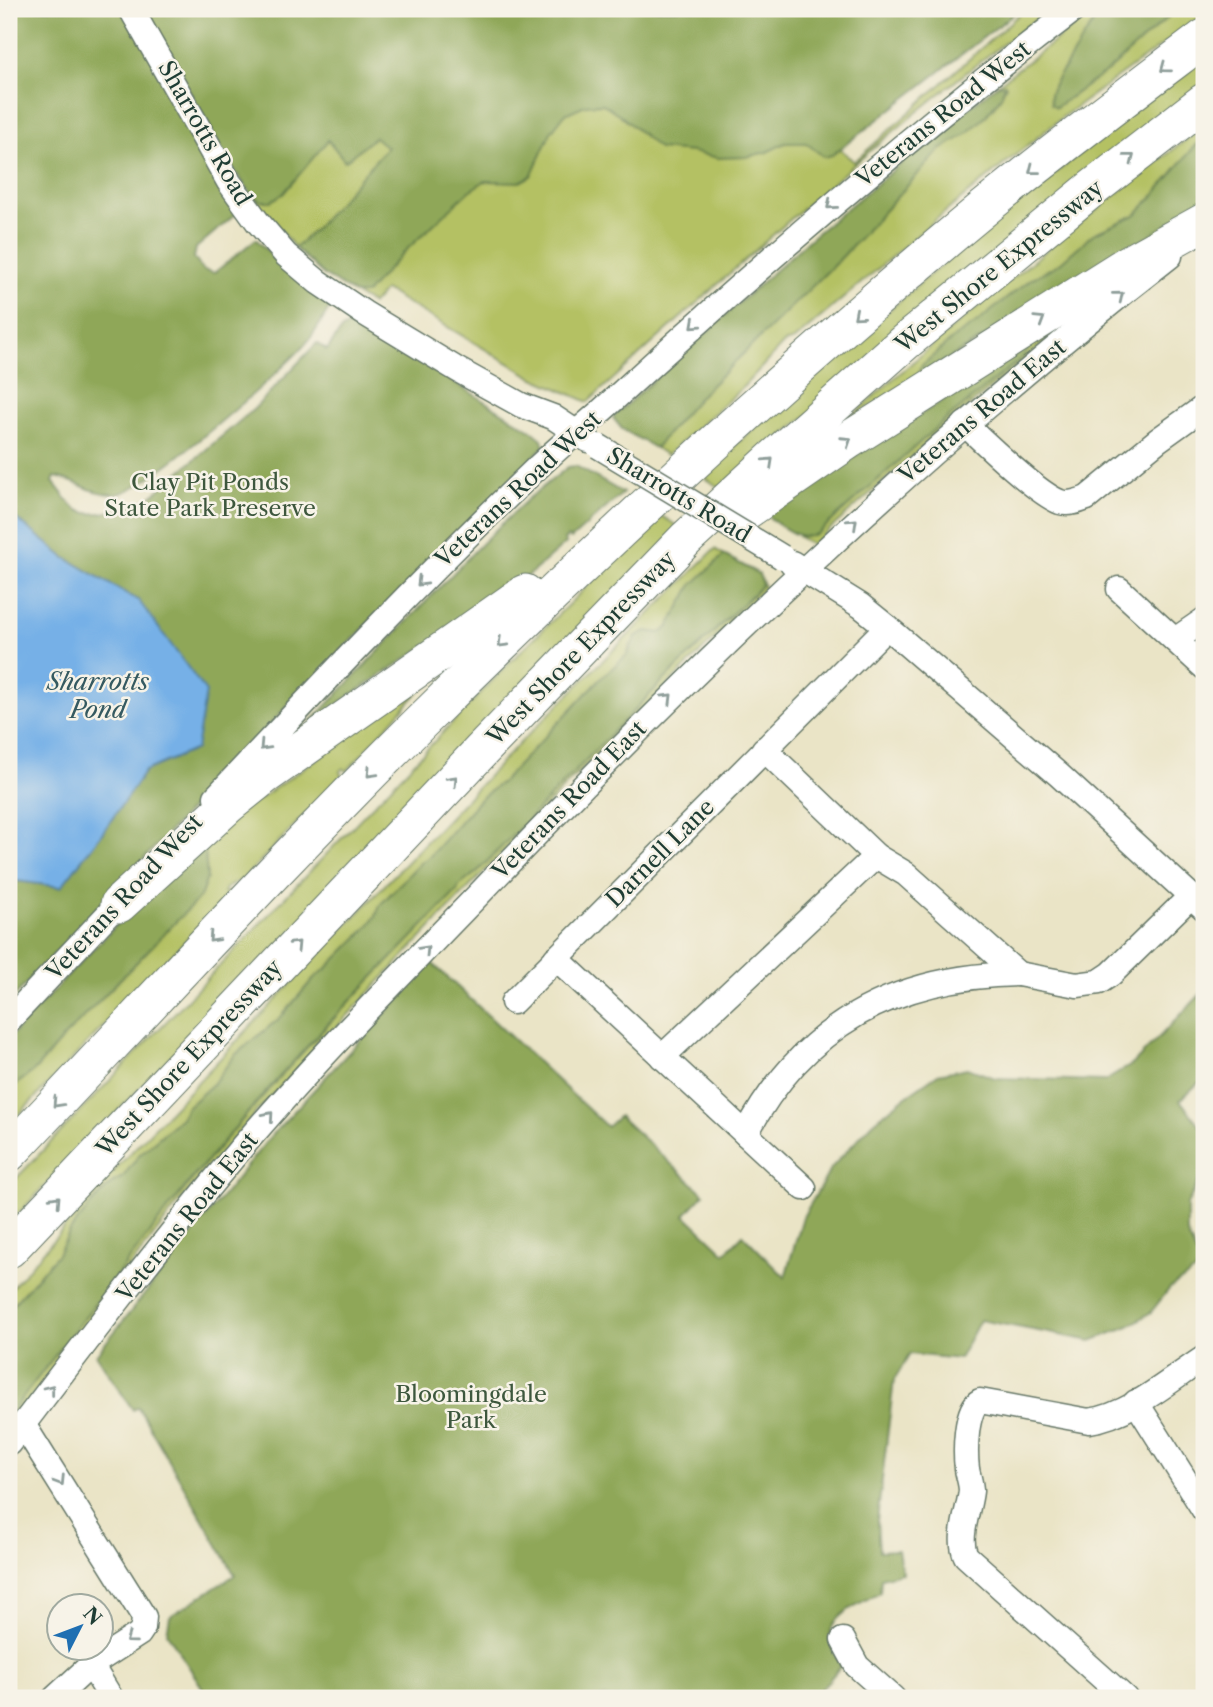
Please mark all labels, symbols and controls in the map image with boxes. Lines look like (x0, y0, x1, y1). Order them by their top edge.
street label: Veterans Road West (849, 35, 1036, 194)
street label: Sharrotts Road (152, 56, 258, 210)
one-way arrow (1160, 59, 1173, 72)
one-way arrow (1123, 154, 1135, 167)
one-way arrow (1028, 161, 1041, 174)
street label: West Shore Expressway (889, 173, 1109, 359)
one-way arrow (826, 197, 839, 209)
one-way arrow (1111, 292, 1124, 304)
one-way arrow (853, 307, 866, 319)
one-way arrow (1032, 315, 1045, 328)
one-way arrow (690, 316, 703, 328)
street label: Veterans Road East (892, 333, 1071, 490)
street label: Veterans Road West (428, 405, 607, 574)
one-way arrow (840, 436, 853, 449)
street label: Sharrotts Road (602, 441, 756, 549)
one-way arrow (761, 458, 774, 471)
park label: Clay Pit Ponds State Park Preserve (104, 468, 316, 522)
one-way arrow (845, 519, 858, 531)
street label: West Shore Expressway (480, 545, 681, 752)
one-way arrow (417, 574, 429, 586)
one-way arrow (497, 634, 510, 647)
water label: Sharrotts Pond (45, 667, 149, 724)
one-way arrow (660, 694, 673, 707)
street label: Veterans Road East (485, 715, 652, 886)
one-way arrow (259, 738, 272, 751)
one-way arrow (366, 765, 379, 778)
one-way arrow (444, 775, 457, 788)
street label: Darnell Lane (600, 793, 720, 913)
street label: Veterans Road West (39, 808, 208, 987)
one-way arrow (209, 930, 222, 943)
one-way arrow (288, 941, 301, 954)
one-way arrow (416, 945, 429, 958)
street label: West Shore Expressway (90, 954, 288, 1163)
one-way arrow (52, 1095, 65, 1108)
one-way arrow (261, 1111, 273, 1124)
street label: Veterans Road East (110, 1127, 264, 1308)
one-way arrow (47, 1195, 60, 1208)
park label: Bloomingdale Park (395, 1380, 547, 1434)
one-way arrow (42, 1384, 55, 1397)
one-way arrow (51, 1474, 64, 1487)
north arrow (46, 1592, 116, 1662)
text: N (78, 1602, 106, 1630)
one-way arrow (126, 1630, 138, 1643)

